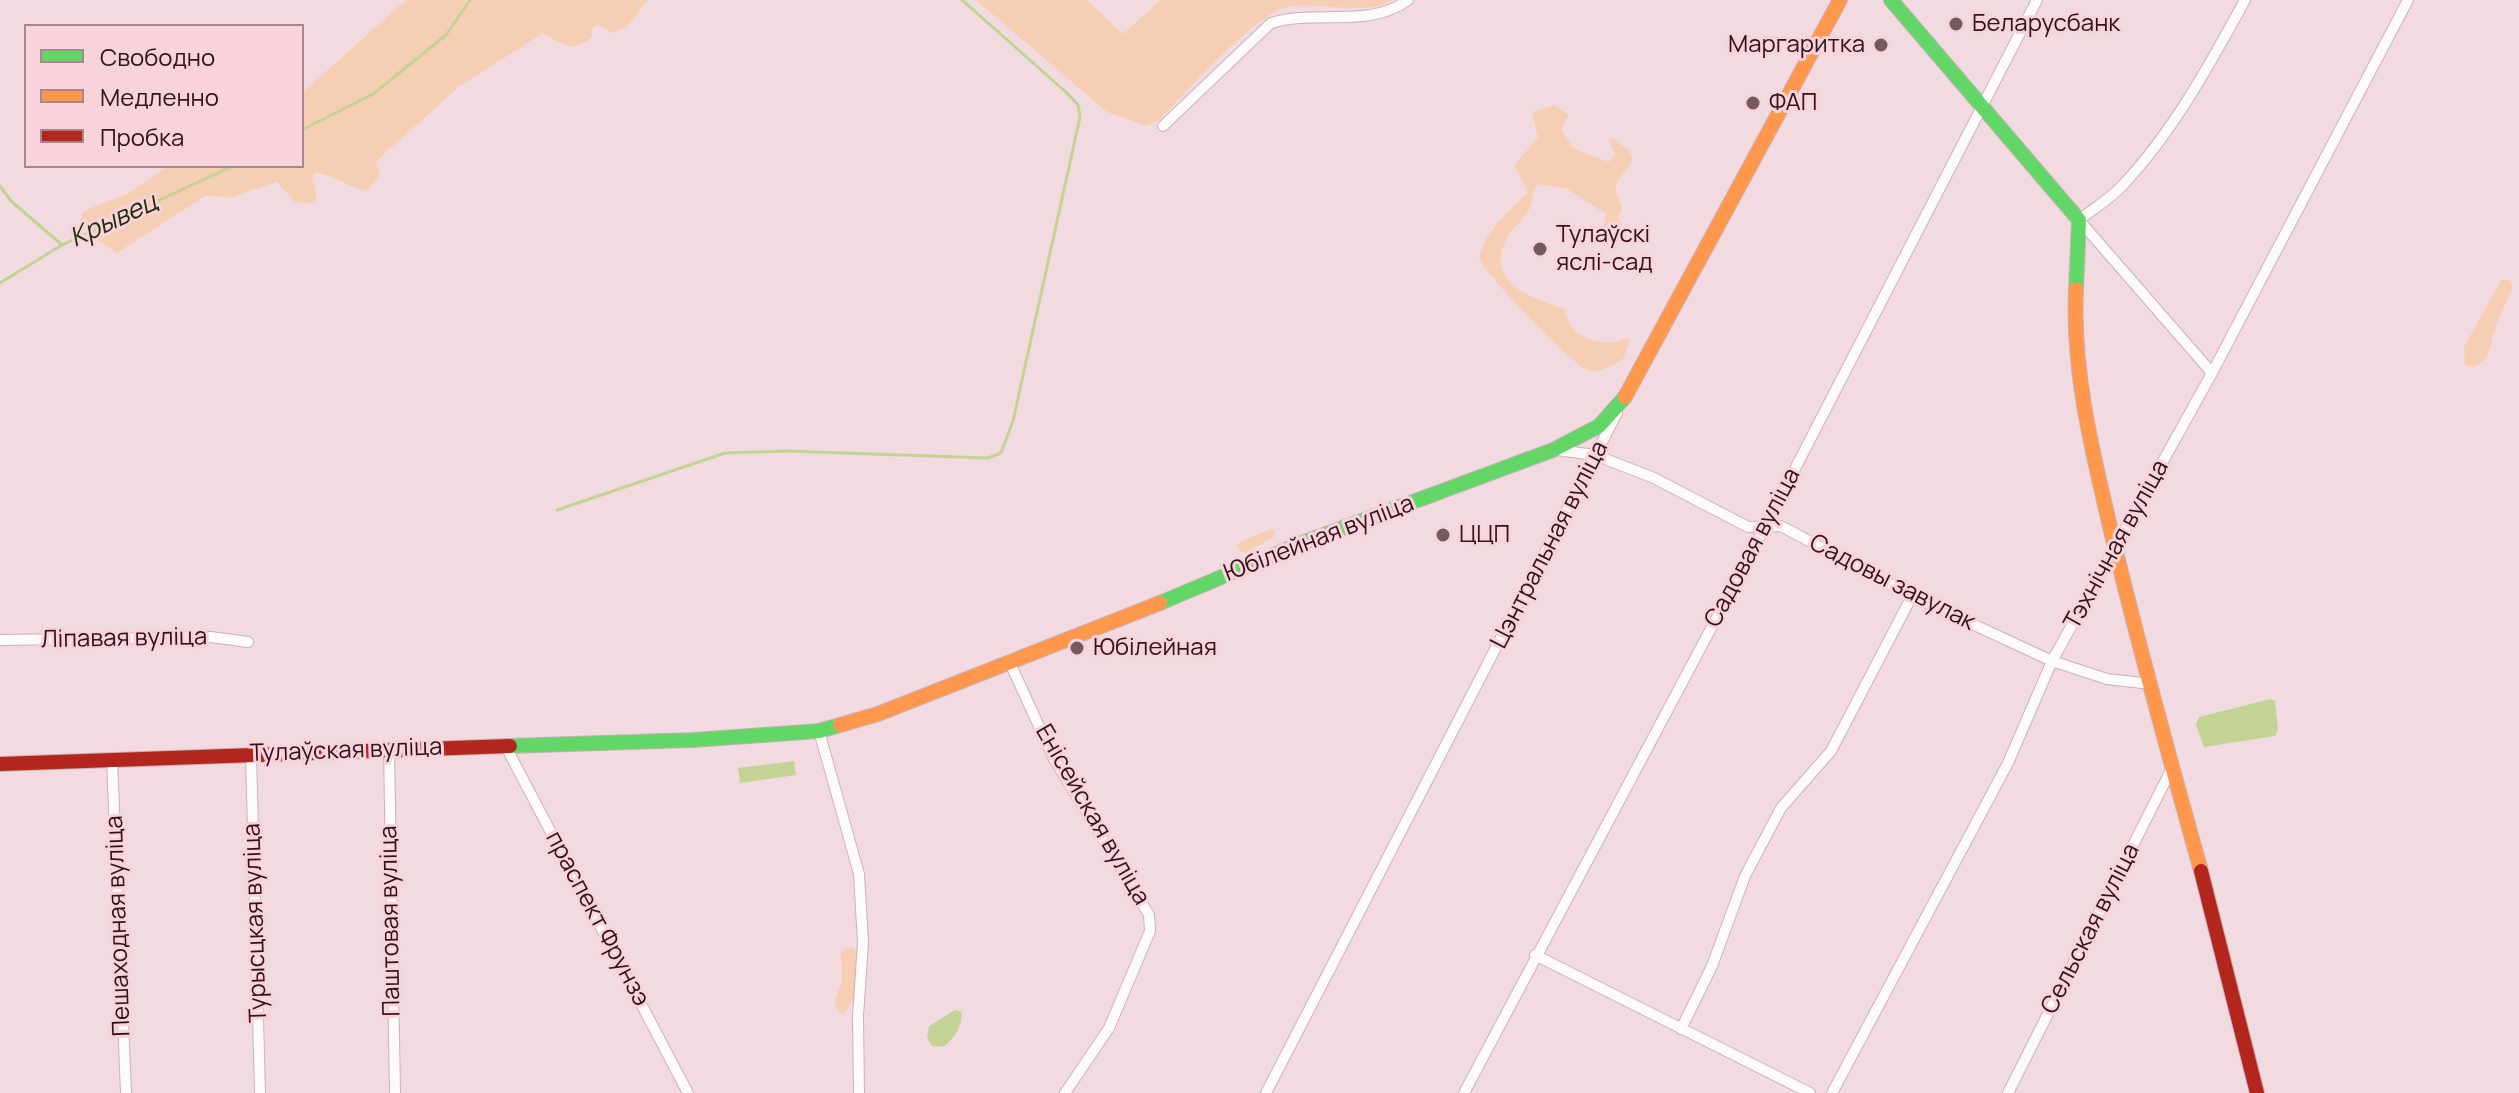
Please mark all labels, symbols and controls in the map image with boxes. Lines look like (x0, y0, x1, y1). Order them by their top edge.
place label: Беларусбанк (1972, 10, 2120, 38)
marker: Беларусбанк (1947, 15, 1965, 33)
legend (24, 24, 304, 168)
place label: Маргаритка (1728, 31, 1865, 59)
marker: Маргаритка (1872, 36, 1890, 54)
text: Свободно (100, 40, 215, 73)
text: Медленно (100, 80, 219, 113)
place label: ФАП (1769, 89, 1817, 117)
marker: ФАП (1744, 94, 1762, 112)
text: Пробка (100, 120, 184, 153)
water label: Крывец (65, 187, 163, 255)
place label: Тулаўскі яслі-сад (1556, 221, 1653, 277)
marker: Тулаўскі яслі-сад (1531, 240, 1549, 258)
street label: Цэнтральная вуліца (1485, 437, 1615, 653)
street label: Тэхнічная вуліца (2059, 455, 2175, 635)
street label: Садовая вуліца (1699, 464, 1807, 632)
street label: Юбілейная вуліца (1220, 489, 1418, 589)
place label: ЦЦП (1459, 521, 1510, 549)
marker: ЦЦП (1434, 526, 1452, 544)
street label: Садовы завулак (1804, 529, 1980, 637)
street label: Ліпавая вуліца (41, 623, 207, 655)
place label: Юбілейная (1093, 634, 1217, 662)
marker: Юбілейная (1068, 639, 1086, 657)
street label: Енісейская вуліца (1029, 720, 1155, 910)
street label: Тулаўская вуліца (249, 733, 443, 769)
street label: Пешаходная вуліца (101, 815, 137, 1037)
street label: Турысцкая вуліца (238, 823, 274, 1023)
street label: Паштовая вуліца (375, 825, 407, 1017)
street label: праспект Фрунзэ (539, 827, 655, 1011)
street label: Сельская вуліца (2036, 839, 2146, 1019)

